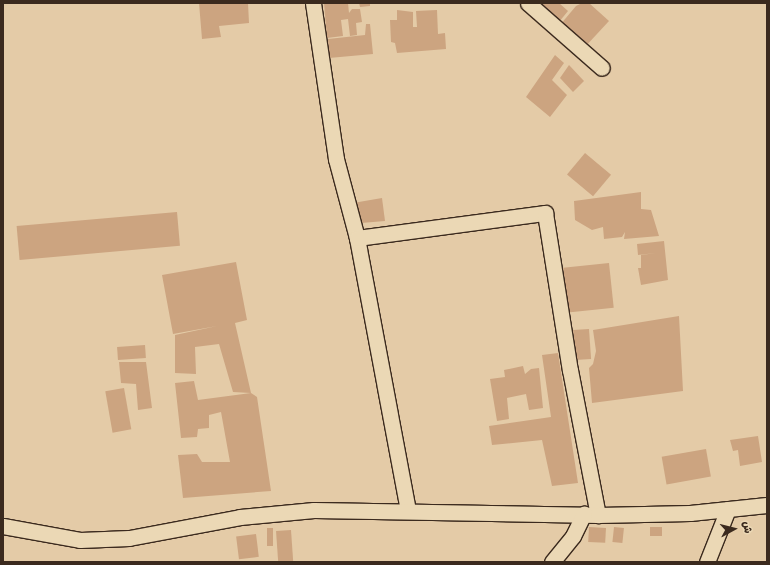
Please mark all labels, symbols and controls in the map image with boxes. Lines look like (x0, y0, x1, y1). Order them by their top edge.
north arrow (714, 509, 754, 549)
text: ش (737, 521, 755, 535)

